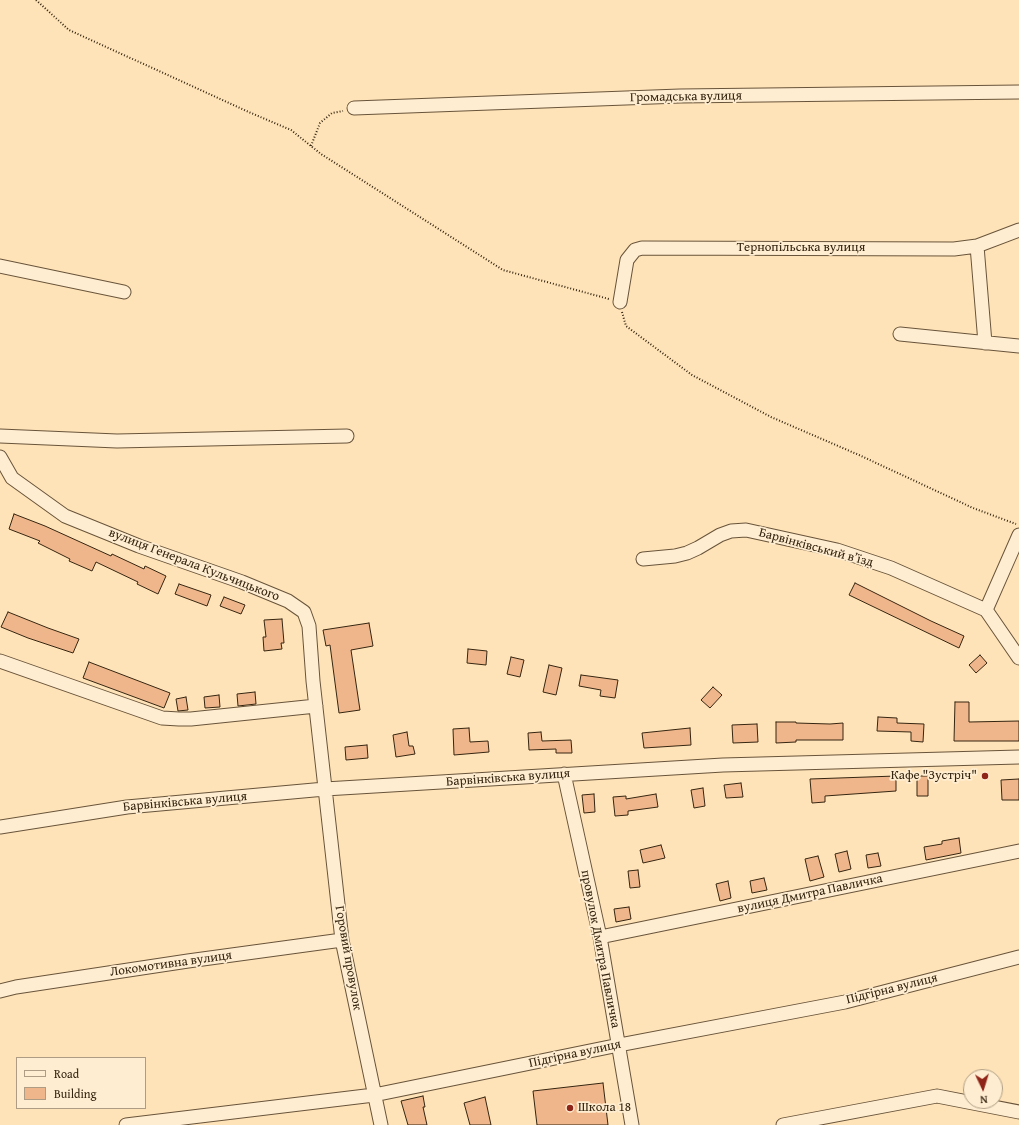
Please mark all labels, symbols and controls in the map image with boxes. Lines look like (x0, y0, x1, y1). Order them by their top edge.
street label: Громадська вулиця (630, 88, 742, 106)
street label: Тернопільська вулиця (737, 240, 865, 256)
street label: вулиця Генерала Кульчицького (106, 525, 282, 605)
street label: Барвінківський в’їзд (757, 525, 875, 571)
street label: Барвінківська вулиця (445, 766, 571, 790)
place label: Кафе "Зустріч" (891, 768, 977, 784)
marker: Кафе "Зустріч" (980, 771, 990, 781)
street label: Барвінківська вулиця (122, 789, 248, 815)
street label: провулок Дмитра Павличка (577, 869, 623, 1029)
street label: вулиця Дмитра Павличка (736, 871, 884, 917)
street label: Горовий провулок (331, 905, 365, 1011)
street label: Локомотивна вулиця (109, 948, 233, 980)
street label: Підгірна вулиця (845, 970, 939, 1008)
street label: Підгірна вулиця (528, 1037, 622, 1071)
legend (16, 1057, 146, 1109)
text: Road (54, 1065, 79, 1082)
north arrow (963, 1069, 1003, 1109)
text: Building (54, 1085, 97, 1102)
text: N (980, 1092, 988, 1108)
place label: Школа 18 (578, 1100, 631, 1116)
marker: Школа 18 (565, 1103, 575, 1113)

